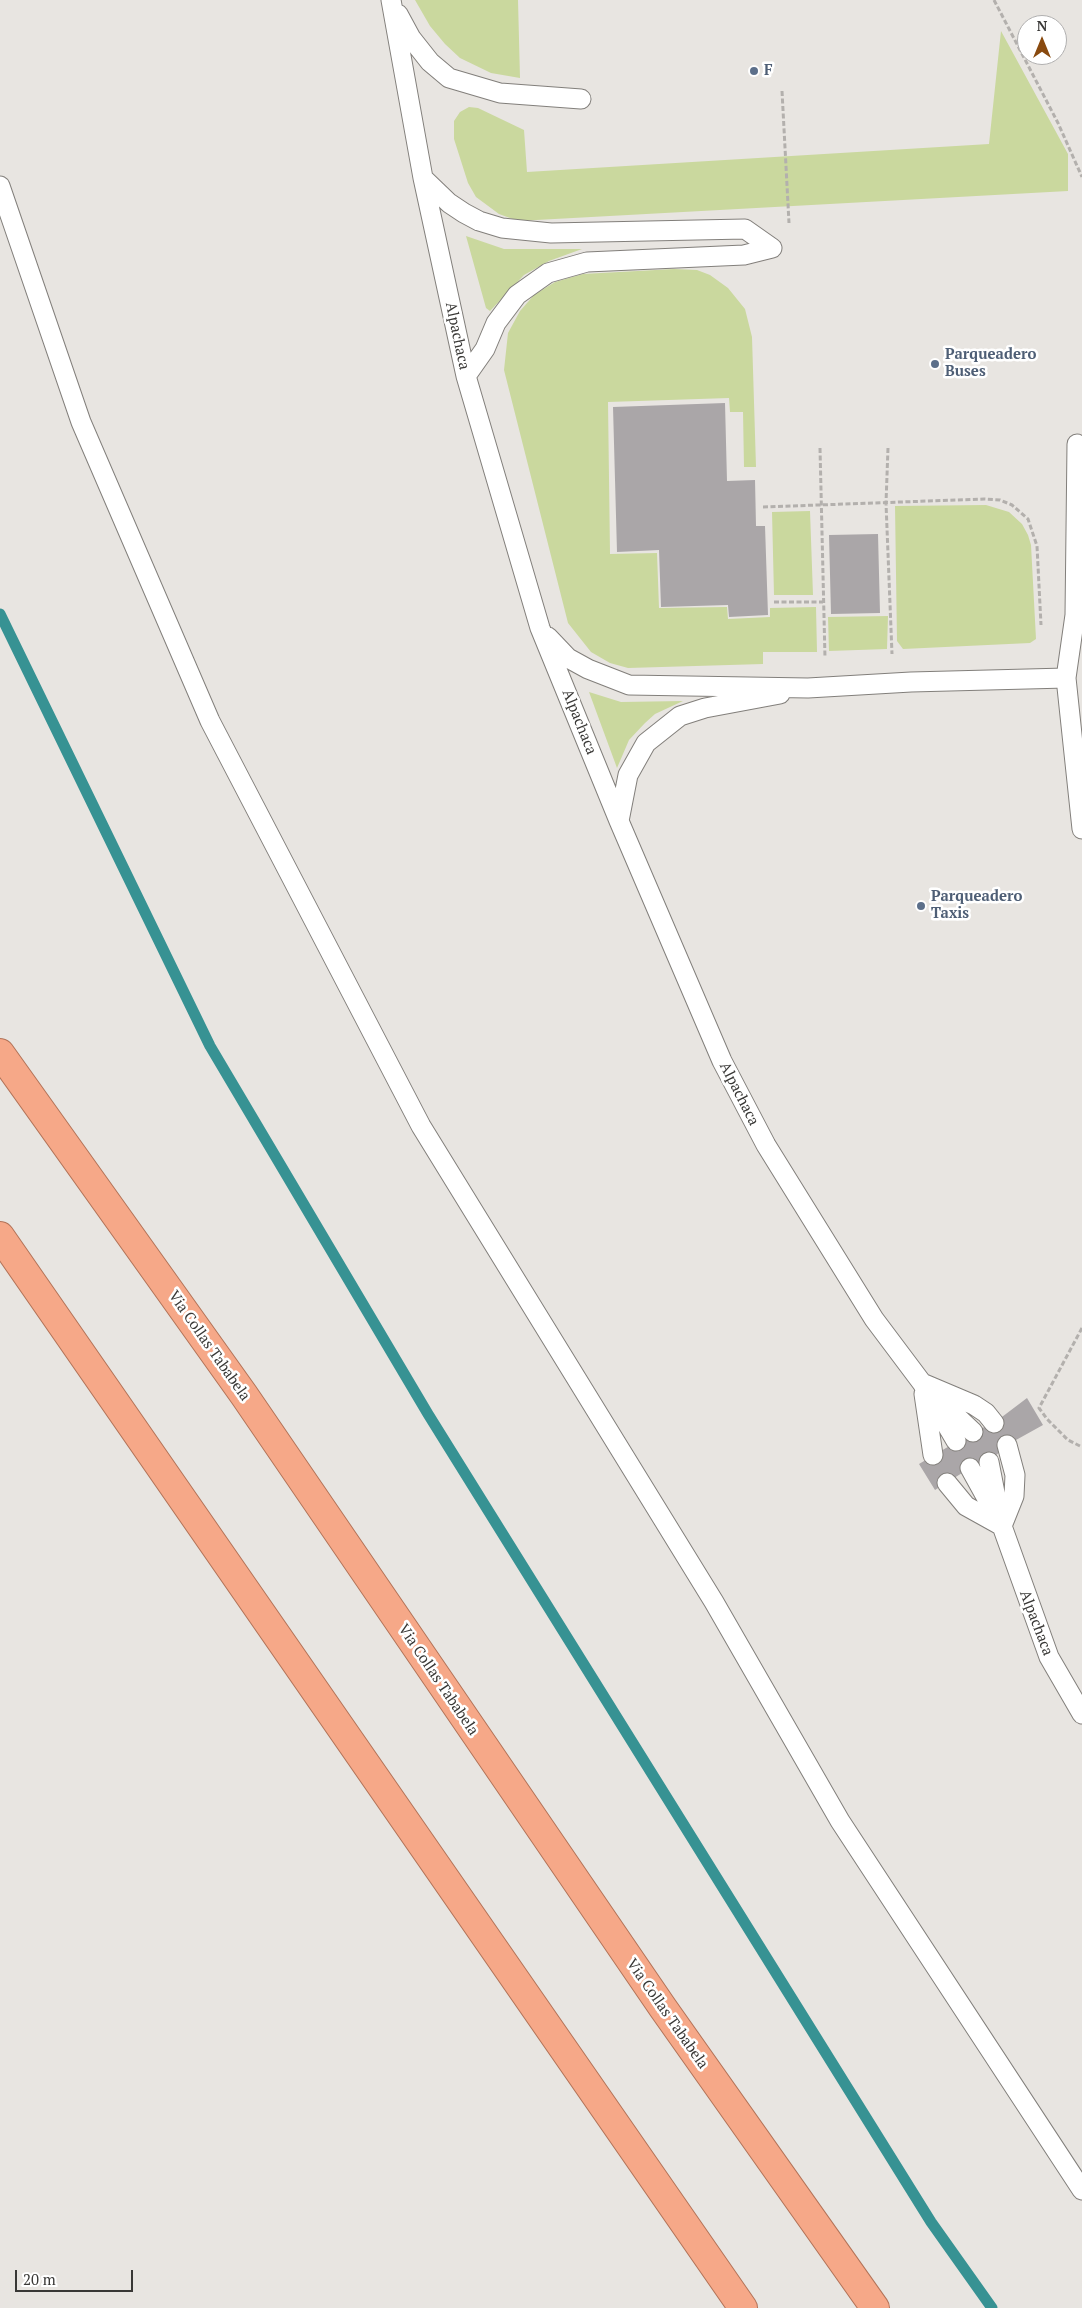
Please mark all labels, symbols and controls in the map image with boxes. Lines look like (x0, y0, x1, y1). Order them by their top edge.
north arrow (1017, 15, 1067, 65)
text: N (1037, 16, 1047, 35)
place label: F (764, 62, 773, 80)
marker: F (748, 65, 760, 77)
street label: Alpachaca (441, 301, 473, 371)
place label: Parqueadero Buses (945, 346, 1036, 381)
marker: Parqueadero Buses (929, 358, 941, 370)
street label: Alpachaca (558, 687, 600, 757)
place label: Parqueadero Taxis (931, 888, 1022, 923)
marker: Parqueadero Taxis (915, 900, 927, 912)
street label: Alpachaca (715, 1059, 763, 1129)
street label: Via Collas Tababela (164, 1287, 254, 1405)
street label: Alpachaca (1015, 1588, 1057, 1658)
street label: Via Collas Tababela (394, 1621, 482, 1739)
street label: Via Collas Tababela (622, 1955, 712, 2073)
scale bar (18, 2260, 135, 2292)
text: 20 m (23, 2269, 56, 2289)

